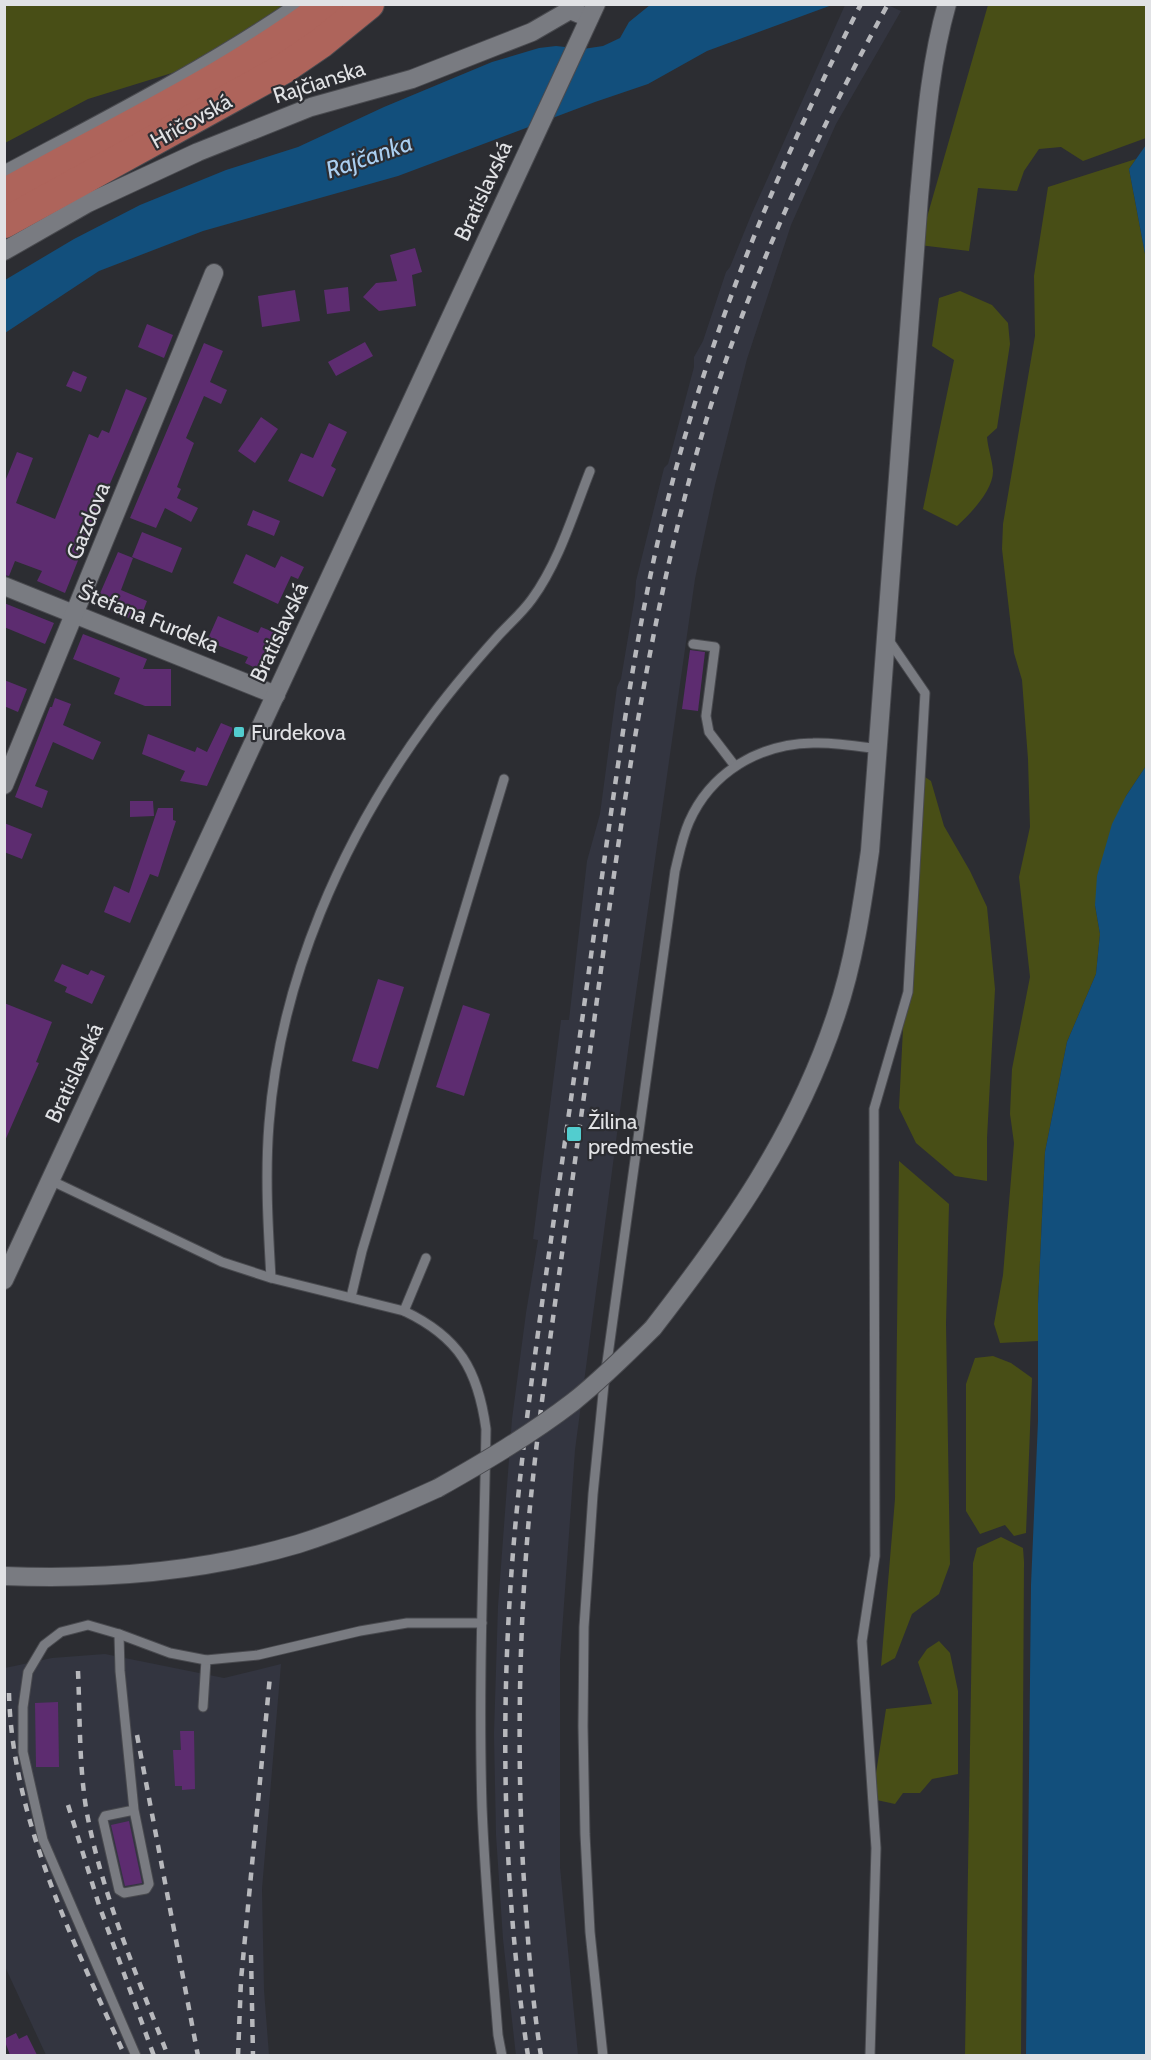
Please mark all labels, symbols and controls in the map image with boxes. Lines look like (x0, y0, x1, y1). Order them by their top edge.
street label: Rajčianska (270, 54, 369, 110)
street label: Hričovská (146, 87, 237, 154)
water label: Rajčanka (322, 128, 416, 184)
street label: Bratislavská (448, 136, 518, 245)
street label: Gazdova (60, 478, 116, 564)
street label: Bratislavská (244, 577, 314, 686)
street label: Štefana Furdeka (75, 578, 224, 659)
place label: Furdekova (251, 719, 346, 746)
marker: Furdekova (232, 725, 246, 739)
street label: Bratislavská (39, 1018, 109, 1127)
place label: Žilina predmestie (588, 1108, 693, 1160)
marker: Žilina predmestie (565, 1125, 583, 1143)

